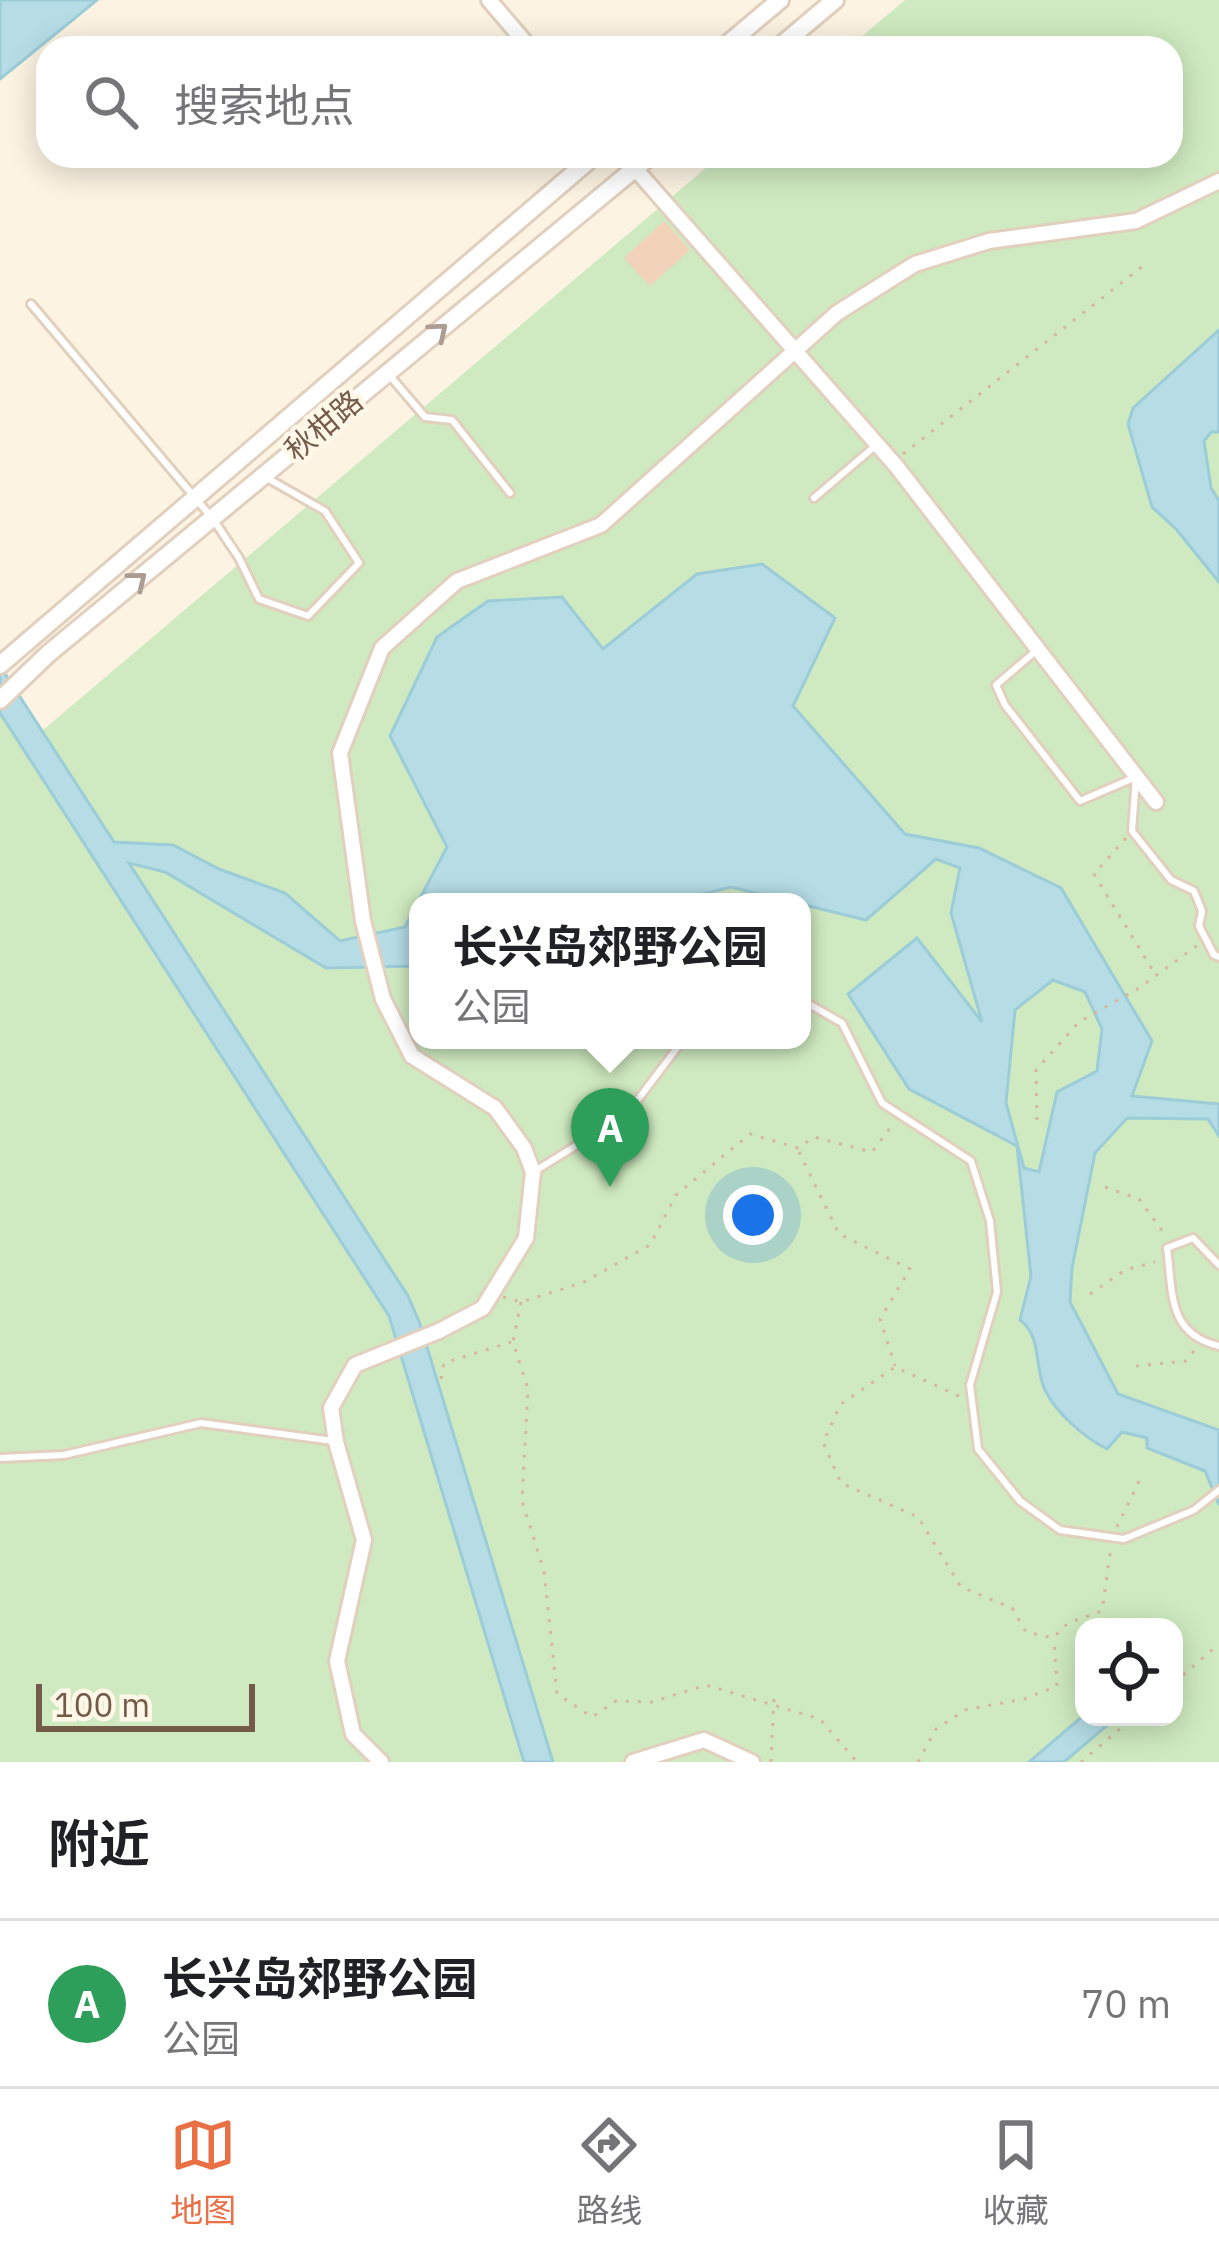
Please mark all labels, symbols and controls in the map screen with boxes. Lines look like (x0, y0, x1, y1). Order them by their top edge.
search box (36, 36, 1183, 168)
icon: search (78, 69, 144, 135)
text: 搜索地点 (174, 76, 354, 134)
one-way arrow (425, 324, 447, 346)
street label: 秋柑路 (276, 381, 370, 469)
one-way arrow (125, 573, 147, 595)
popup (409, 893, 811, 1049)
text: 长兴岛郊野公园 (452, 917, 768, 975)
text: 公园 (452, 981, 531, 1032)
pin: A (571, 1088, 649, 1187)
your location (723, 1185, 783, 1245)
map controls (1075, 1618, 1183, 1726)
button: locate (1075, 1618, 1183, 1726)
scale bar (36, 1678, 255, 1731)
text: 100 m (54, 1683, 150, 1726)
text: 附近 (48, 1810, 150, 1876)
text: 长兴岛郊野公园 (162, 1949, 477, 2007)
text: A (74, 1978, 100, 2029)
text: 70 m (1081, 1978, 1171, 2029)
text: 公园 (162, 2013, 240, 2064)
tab: 地图 (170, 2112, 236, 2232)
tab: 路线 (576, 2112, 642, 2232)
tab: 收藏 (983, 2112, 1049, 2232)

